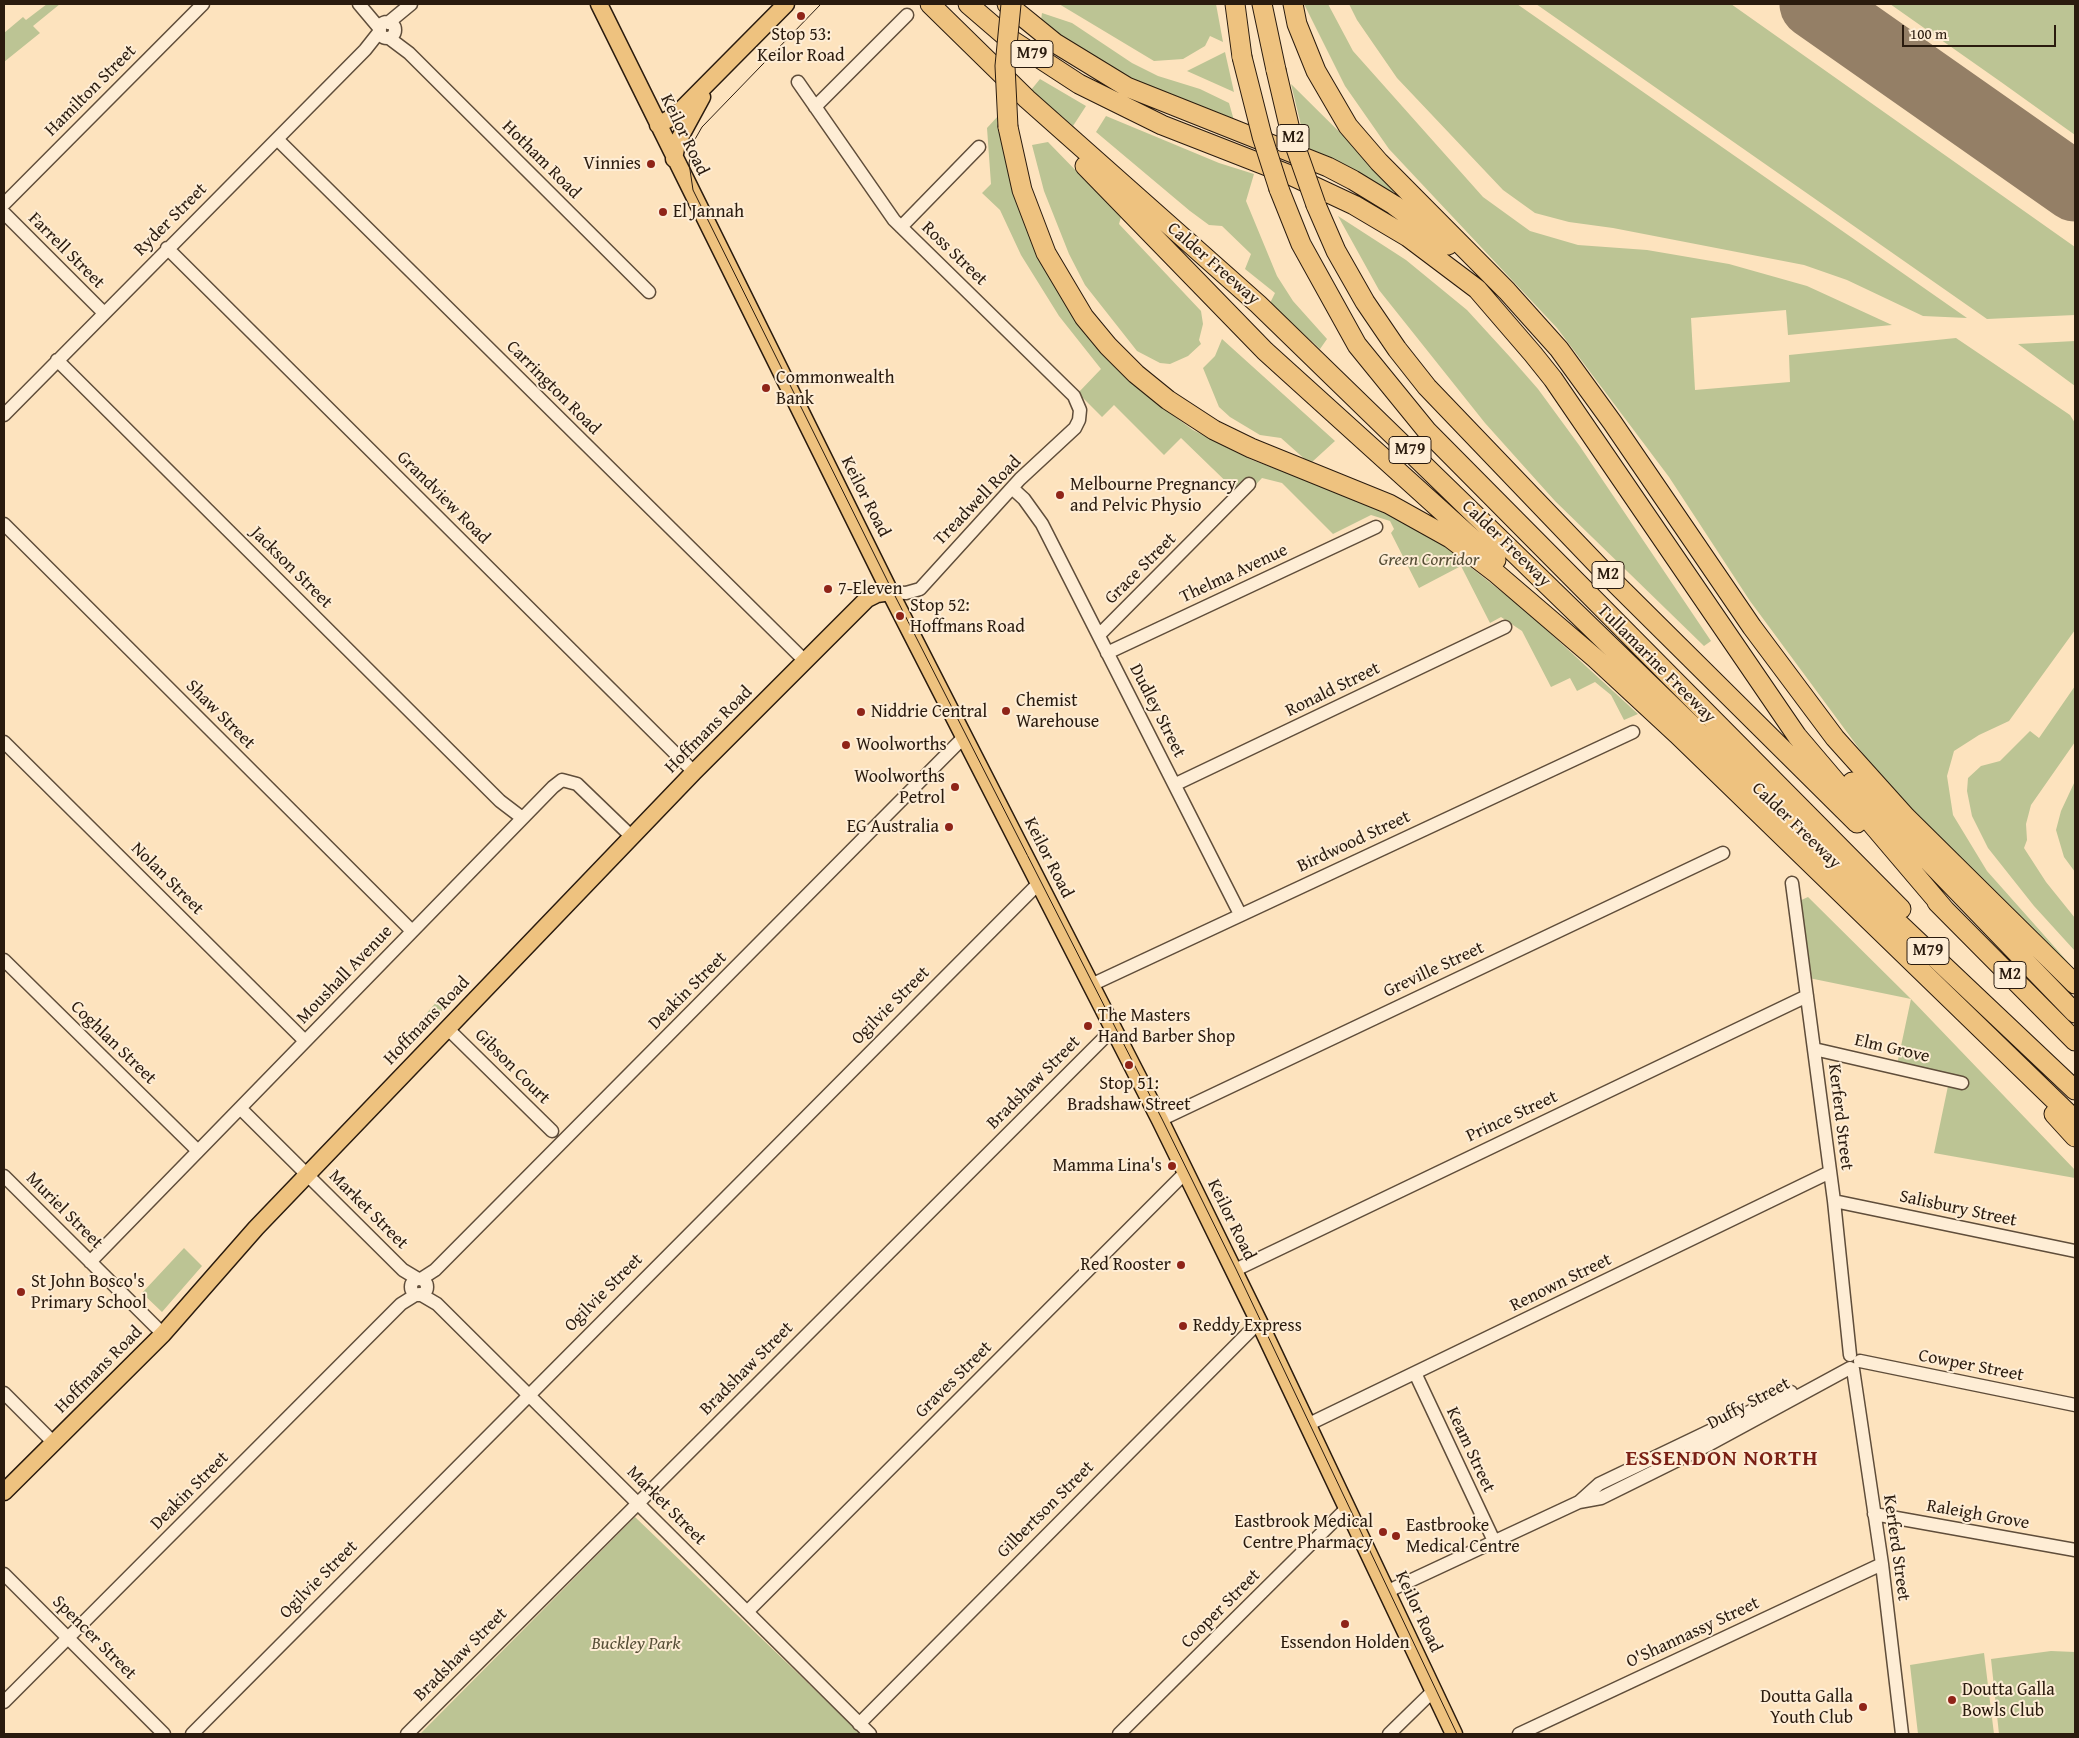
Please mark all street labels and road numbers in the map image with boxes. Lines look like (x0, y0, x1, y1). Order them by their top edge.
street label: Hamilton Street (41, 41, 141, 141)
road number: M79 (1011, 41, 1053, 68)
street label: Keilor Road (655, 91, 713, 179)
street label: Hotham Road (497, 116, 585, 204)
road number: M2 (1277, 125, 1309, 152)
street label: Ryder Street (130, 179, 212, 261)
street label: Farrell Street (23, 208, 109, 294)
street label: Ross Street (917, 217, 991, 291)
street label: Calder Freeway (1162, 218, 1264, 310)
street label: Carrington Road (501, 336, 605, 440)
road number: M79 (1389, 436, 1431, 464)
street label: Grandview Road (392, 447, 494, 549)
street label: Treadwell Road (930, 452, 1026, 550)
street label: Keilor Road (836, 453, 894, 541)
street label: Calder Freeway (1457, 496, 1555, 592)
street label: Jackson Street (246, 523, 336, 613)
street label: Grace Street (1101, 529, 1181, 609)
street label: Thelma Avenue (1177, 540, 1291, 608)
road number: M2 (1592, 562, 1624, 588)
street label: Tullamarine Freeway (1592, 600, 1720, 728)
street label: Ronald Street (1282, 658, 1384, 722)
street label: Dudley Street (1124, 661, 1190, 761)
street label: Shaw Street (181, 676, 259, 754)
street label: Hoffmans Road (661, 682, 757, 778)
street label: Calder Freeway (1747, 778, 1845, 874)
street label: Birdwood Street (1294, 806, 1414, 878)
street label: Keilor Road (1019, 814, 1077, 902)
street label: Nolan Street (126, 838, 208, 920)
street label: Moushall Avenue (292, 921, 398, 1029)
street label: Greville Street (1380, 937, 1488, 1003)
road number: M79 (1907, 938, 1949, 964)
street label: Deakin Street (644, 947, 732, 1035)
street label: Ogilvie Street (847, 962, 935, 1050)
road number: M2 (1994, 962, 2026, 988)
street label: Hoffmans Road (379, 972, 475, 1070)
street label: Coghlan Street (66, 997, 160, 1089)
street label: Gibson Court (470, 1025, 554, 1109)
street label: Elm Grove (1852, 1030, 1932, 1068)
street label: Bradshaw Street (983, 1032, 1085, 1134)
street label: Kerferd Street (1823, 1063, 1857, 1171)
street label: Prince Street (1463, 1086, 1561, 1148)
street label: Market Street (324, 1166, 412, 1254)
street label: Muriel Street (21, 1168, 107, 1254)
street label: Keilor Road (1202, 1176, 1260, 1264)
street label: Salisbury Street (1897, 1186, 2019, 1232)
street label: Ogilvie Street (560, 1249, 648, 1337)
street label: Renown Street (1507, 1249, 1615, 1317)
street label: Bradshaw Street (696, 1318, 798, 1420)
street label: Hoffmans Road (51, 1322, 147, 1418)
street label: Graves Street (911, 1337, 997, 1423)
street label: Cowper Street (1917, 1345, 2025, 1387)
street label: Duffy Street (1704, 1373, 1794, 1435)
street label: Keam Street (1441, 1404, 1499, 1496)
street label: Deakin Street (146, 1447, 234, 1535)
street label: Gilbertson Street (993, 1457, 1099, 1563)
street label: Market Street (622, 1462, 710, 1550)
street label: Kerferd Street (1878, 1493, 1914, 1603)
street label: Raleigh Grove (1925, 1495, 2031, 1535)
street label: Ogilvie Street (275, 1536, 363, 1624)
street label: Cooper Street (1177, 1565, 1265, 1653)
street label: Keilor Road (1390, 1568, 1446, 1656)
street label: Spencer Street (47, 1591, 141, 1685)
street label: O'Shannassy Street (1623, 1593, 1763, 1673)
street label: Bradshaw Street (410, 1604, 512, 1706)

